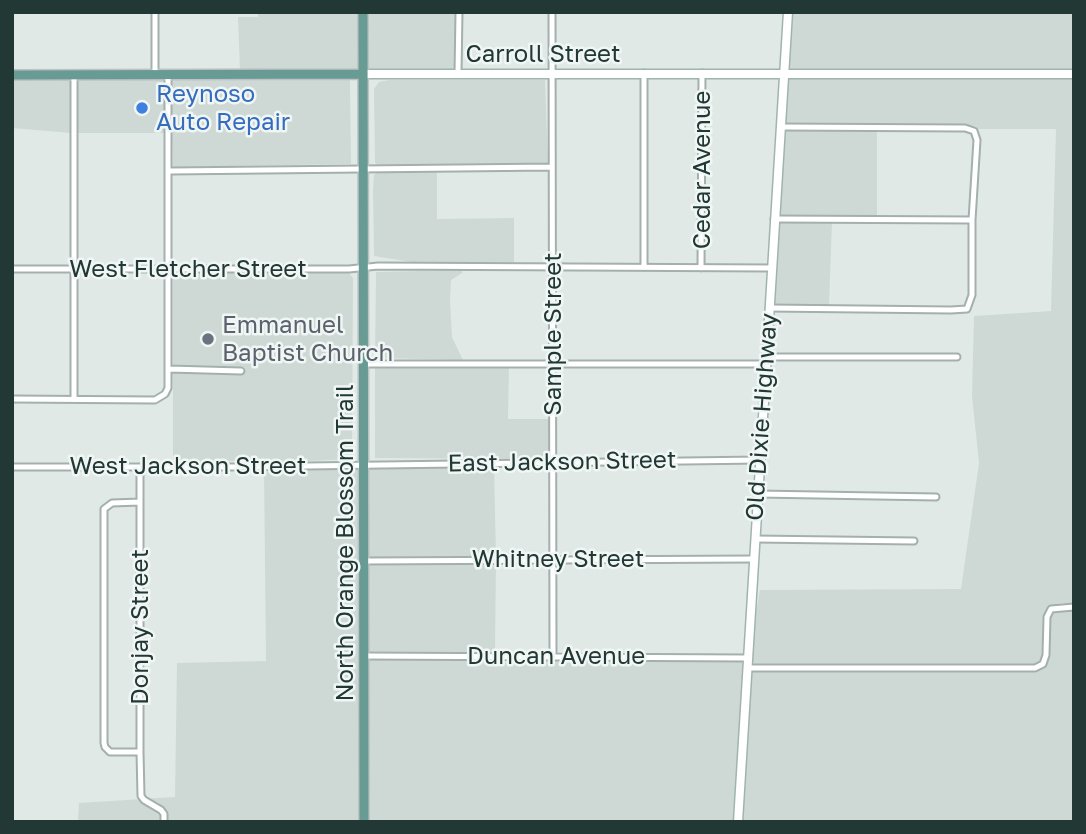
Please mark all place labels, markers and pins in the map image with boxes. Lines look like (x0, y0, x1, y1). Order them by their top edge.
place label: Reynoso Auto Repair (156, 80, 290, 136)
marker: Reynoso Auto Repair (134, 100, 150, 116)
place label: Emmanuel Baptist Church (222, 311, 393, 367)
marker: Emmanuel Baptist Church (200, 331, 216, 347)

